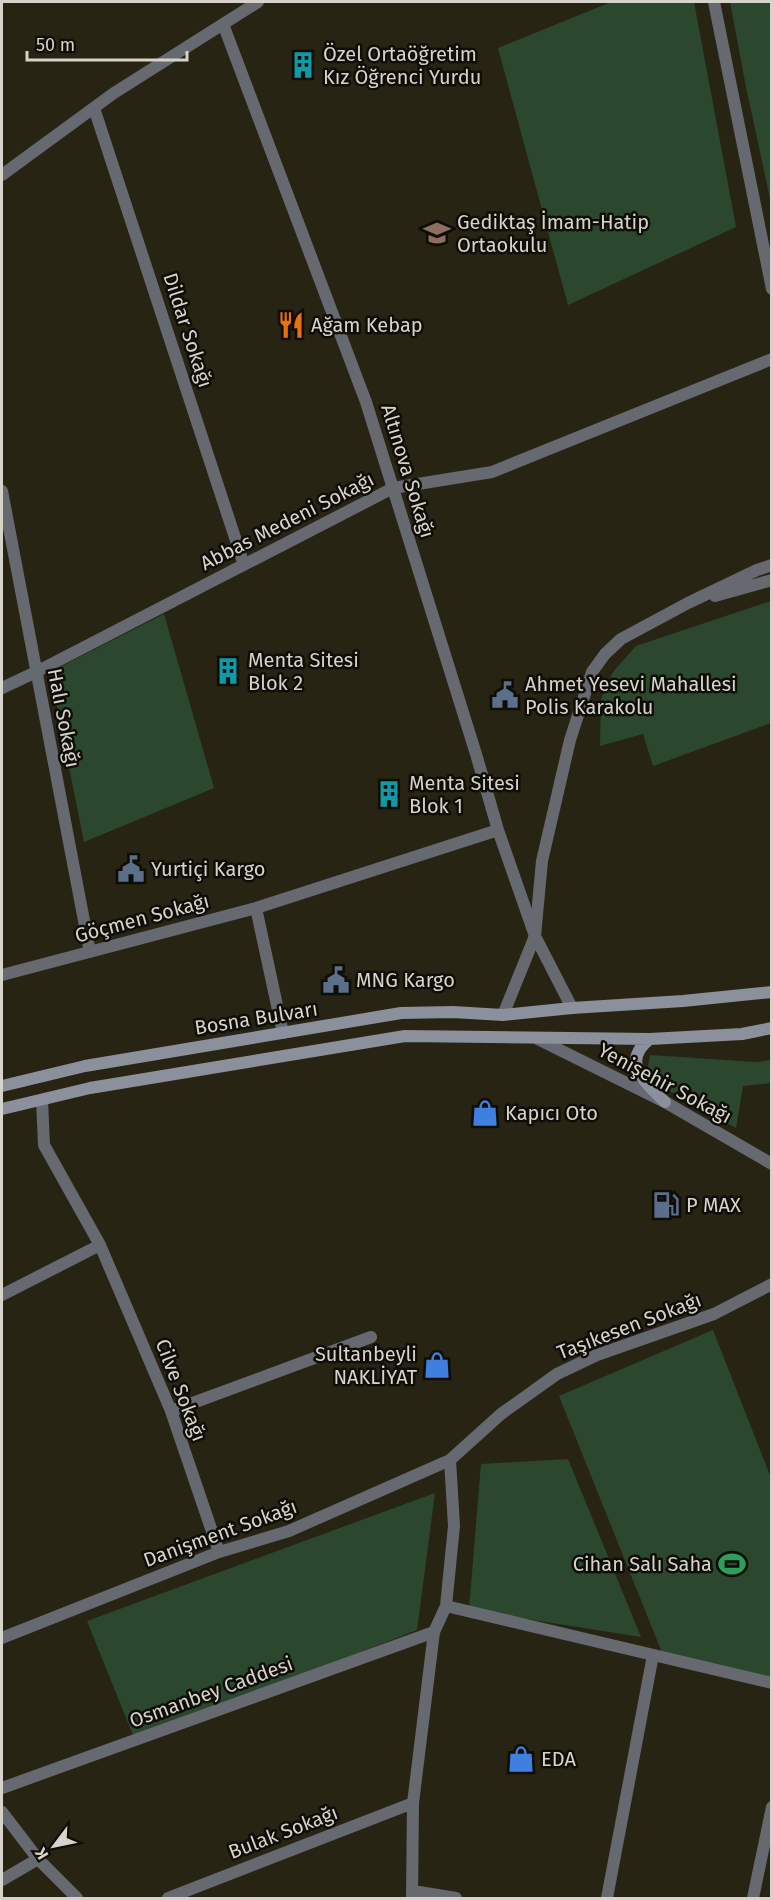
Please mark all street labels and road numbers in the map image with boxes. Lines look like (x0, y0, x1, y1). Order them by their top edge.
street label: Dildar Sokağı (158, 270, 218, 390)
street label: Altınova Sokağı (376, 401, 440, 541)
street label: Abbas Medeni Sokağı (196, 467, 378, 575)
street label: Halı Sokağı (43, 666, 85, 770)
street label: Göçmen Sokağı (72, 889, 212, 948)
street label: Bosna Bulvarı (193, 996, 319, 1040)
street label: Yenişehir Sokağı (594, 1038, 736, 1129)
street label: Taşıkesen Sokağı (554, 1287, 705, 1365)
street label: Cilve Sokağı (150, 1335, 212, 1445)
street label: Danişment Sokağı (140, 1494, 300, 1573)
street label: Osmanbey Caddesi (126, 1651, 296, 1733)
street label: Bulak Sokağı (225, 1800, 341, 1864)

